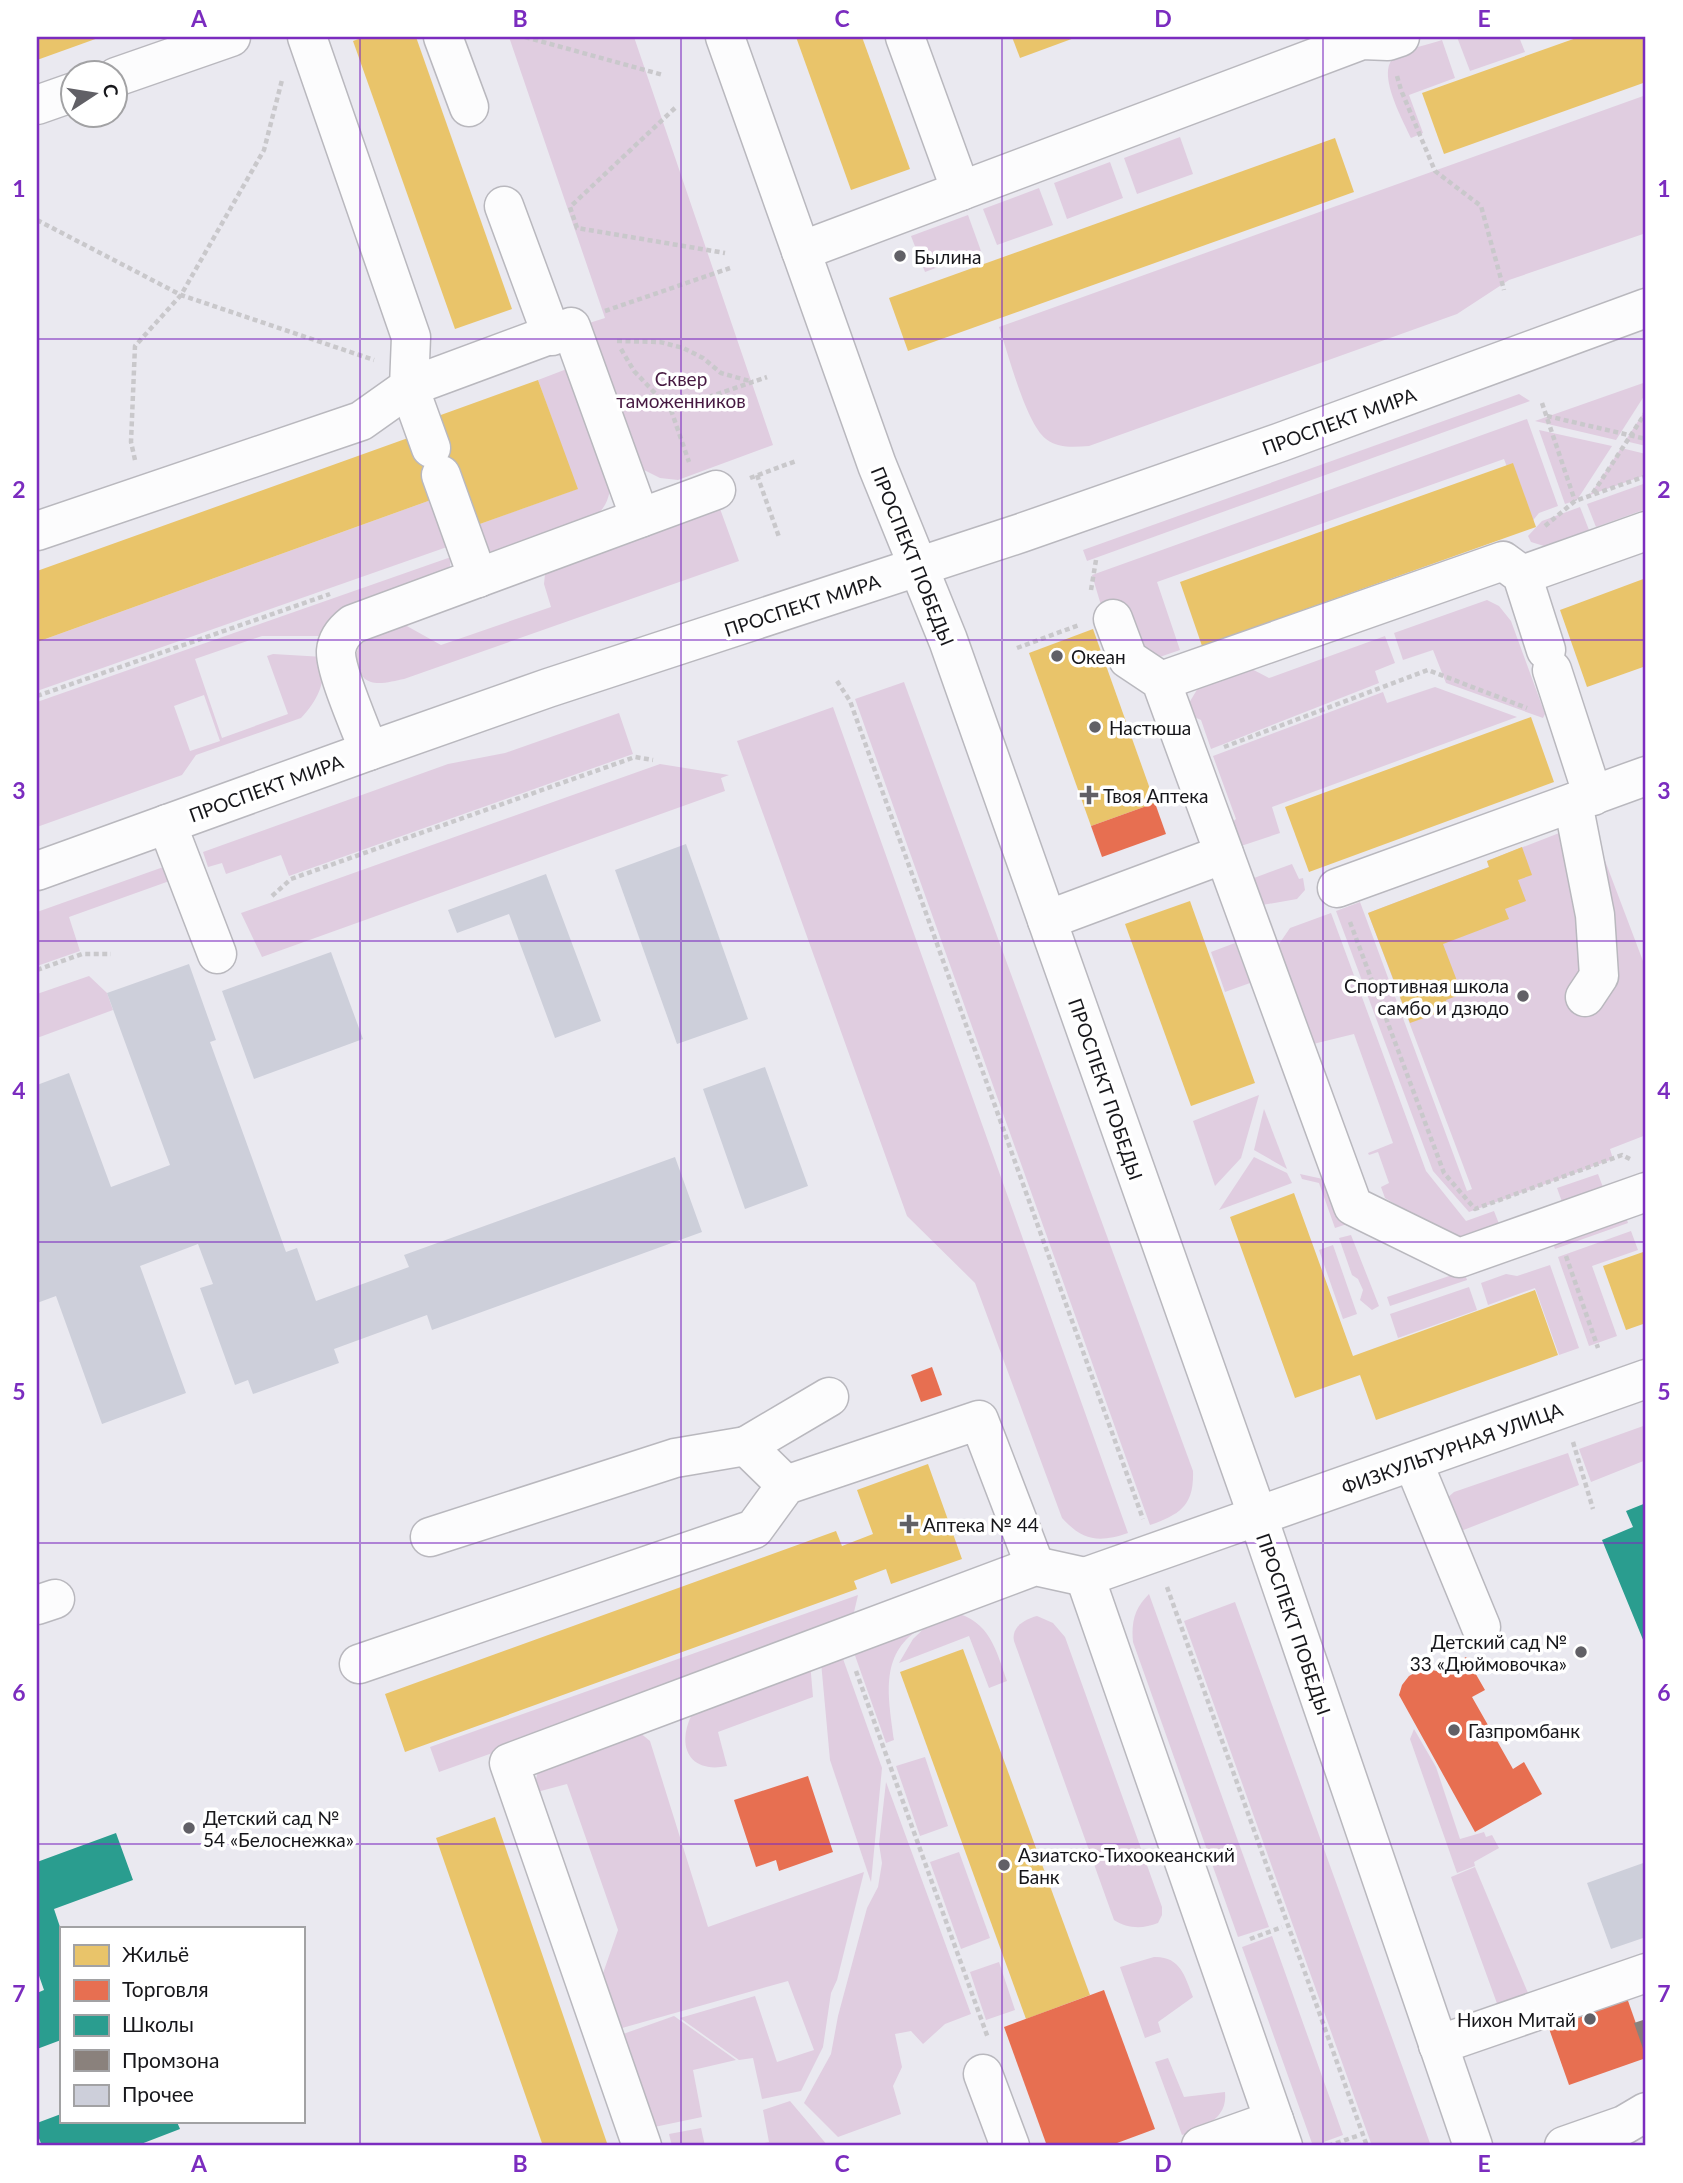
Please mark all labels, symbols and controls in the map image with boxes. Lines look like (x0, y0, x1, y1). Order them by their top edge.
text: A (190, 4, 208, 32)
text: B (512, 4, 528, 32)
text: C (834, 4, 850, 32)
text: D (1154, 4, 1172, 32)
text: E (1477, 4, 1491, 32)
north arrow (60, 60, 130, 130)
text: С (99, 82, 124, 99)
text: 1 (12, 174, 26, 202)
text: 1 (1657, 174, 1671, 202)
place label: Былина (914, 245, 982, 268)
marker: Былина (892, 248, 908, 264)
park label: Сквер таможенников (616, 367, 746, 412)
street label: ПРОСПЕКТ МИРА (1259, 382, 1419, 460)
street label: ПРОСПЕКТ ПОБЕДЫ (867, 463, 959, 649)
text: 2 (12, 475, 26, 503)
text: 2 (1657, 475, 1671, 503)
street label: ПРОСПЕКТ МИРА (721, 569, 883, 641)
place label: Океан (1071, 645, 1126, 668)
marker: Океан (1049, 648, 1065, 664)
place label: Настюша (1109, 716, 1191, 739)
marker: Настюша (1087, 719, 1103, 735)
street label: ПРОСПЕКТ МИРА (186, 749, 346, 827)
text: 3 (12, 776, 26, 804)
text: 3 (1657, 776, 1671, 804)
place label: Твоя Аптека (1103, 784, 1208, 807)
marker: Твоя Аптека (1081, 787, 1097, 803)
place label: Спортивная школа самбо и дзюдо (1344, 974, 1509, 1019)
marker: Спортивная школа самбо и дзюдо (1515, 988, 1531, 1004)
street label: ПРОСПЕКТ ПОБЕДЫ (1064, 995, 1148, 1183)
text: 4 (12, 1076, 26, 1104)
text: 4 (1657, 1076, 1671, 1104)
text: 5 (12, 1377, 26, 1405)
text: 5 (1657, 1377, 1671, 1405)
street label: ФИЗКУЛЬТУРНАЯ УЛИЦА (1338, 1397, 1566, 1499)
place label: Аптека № 44 (923, 1513, 1039, 1536)
marker: Аптека № 44 (901, 1516, 917, 1532)
street label: ПРОСПЕКТ ПОБЕДЫ (1252, 1530, 1336, 1718)
place label: Детский сад № 33 «Дюймовочка» (1410, 1630, 1567, 1675)
marker: Детский сад № 33 «Дюймовочка» (1573, 1644, 1589, 1660)
text: 6 (12, 1678, 26, 1706)
text: 6 (1657, 1678, 1671, 1706)
place label: Газпромбанк (1468, 1719, 1580, 1742)
marker: Газпромбанк (1446, 1722, 1462, 1738)
place label: Детский сад № 54 «Белоснежка» (203, 1806, 354, 1851)
marker: Детский сад № 54 «Белоснежка» (181, 1820, 197, 1836)
place label: Азиатско-Тихоокеанский Банк (1018, 1843, 1235, 1888)
marker: Азиатско-Тихоокеанский Банк (996, 1857, 1012, 1873)
legend (60, 1927, 304, 2124)
text: Жильё (122, 1941, 189, 1966)
text: Торговля (122, 1976, 209, 2001)
text: 7 (12, 1979, 26, 2007)
text: 7 (1657, 1979, 1671, 2007)
place label: Нихон Митай (1457, 2008, 1576, 2031)
text: Школы (122, 2011, 194, 2036)
marker: Нихон Митай (1582, 2011, 1598, 2027)
text: Промзона (122, 2047, 219, 2072)
text: Прочее (122, 2081, 194, 2106)
text: A (190, 2149, 208, 2177)
text: B (512, 2149, 528, 2177)
text: C (834, 2149, 850, 2177)
text: D (1154, 2149, 1172, 2177)
text: E (1477, 2149, 1491, 2177)

